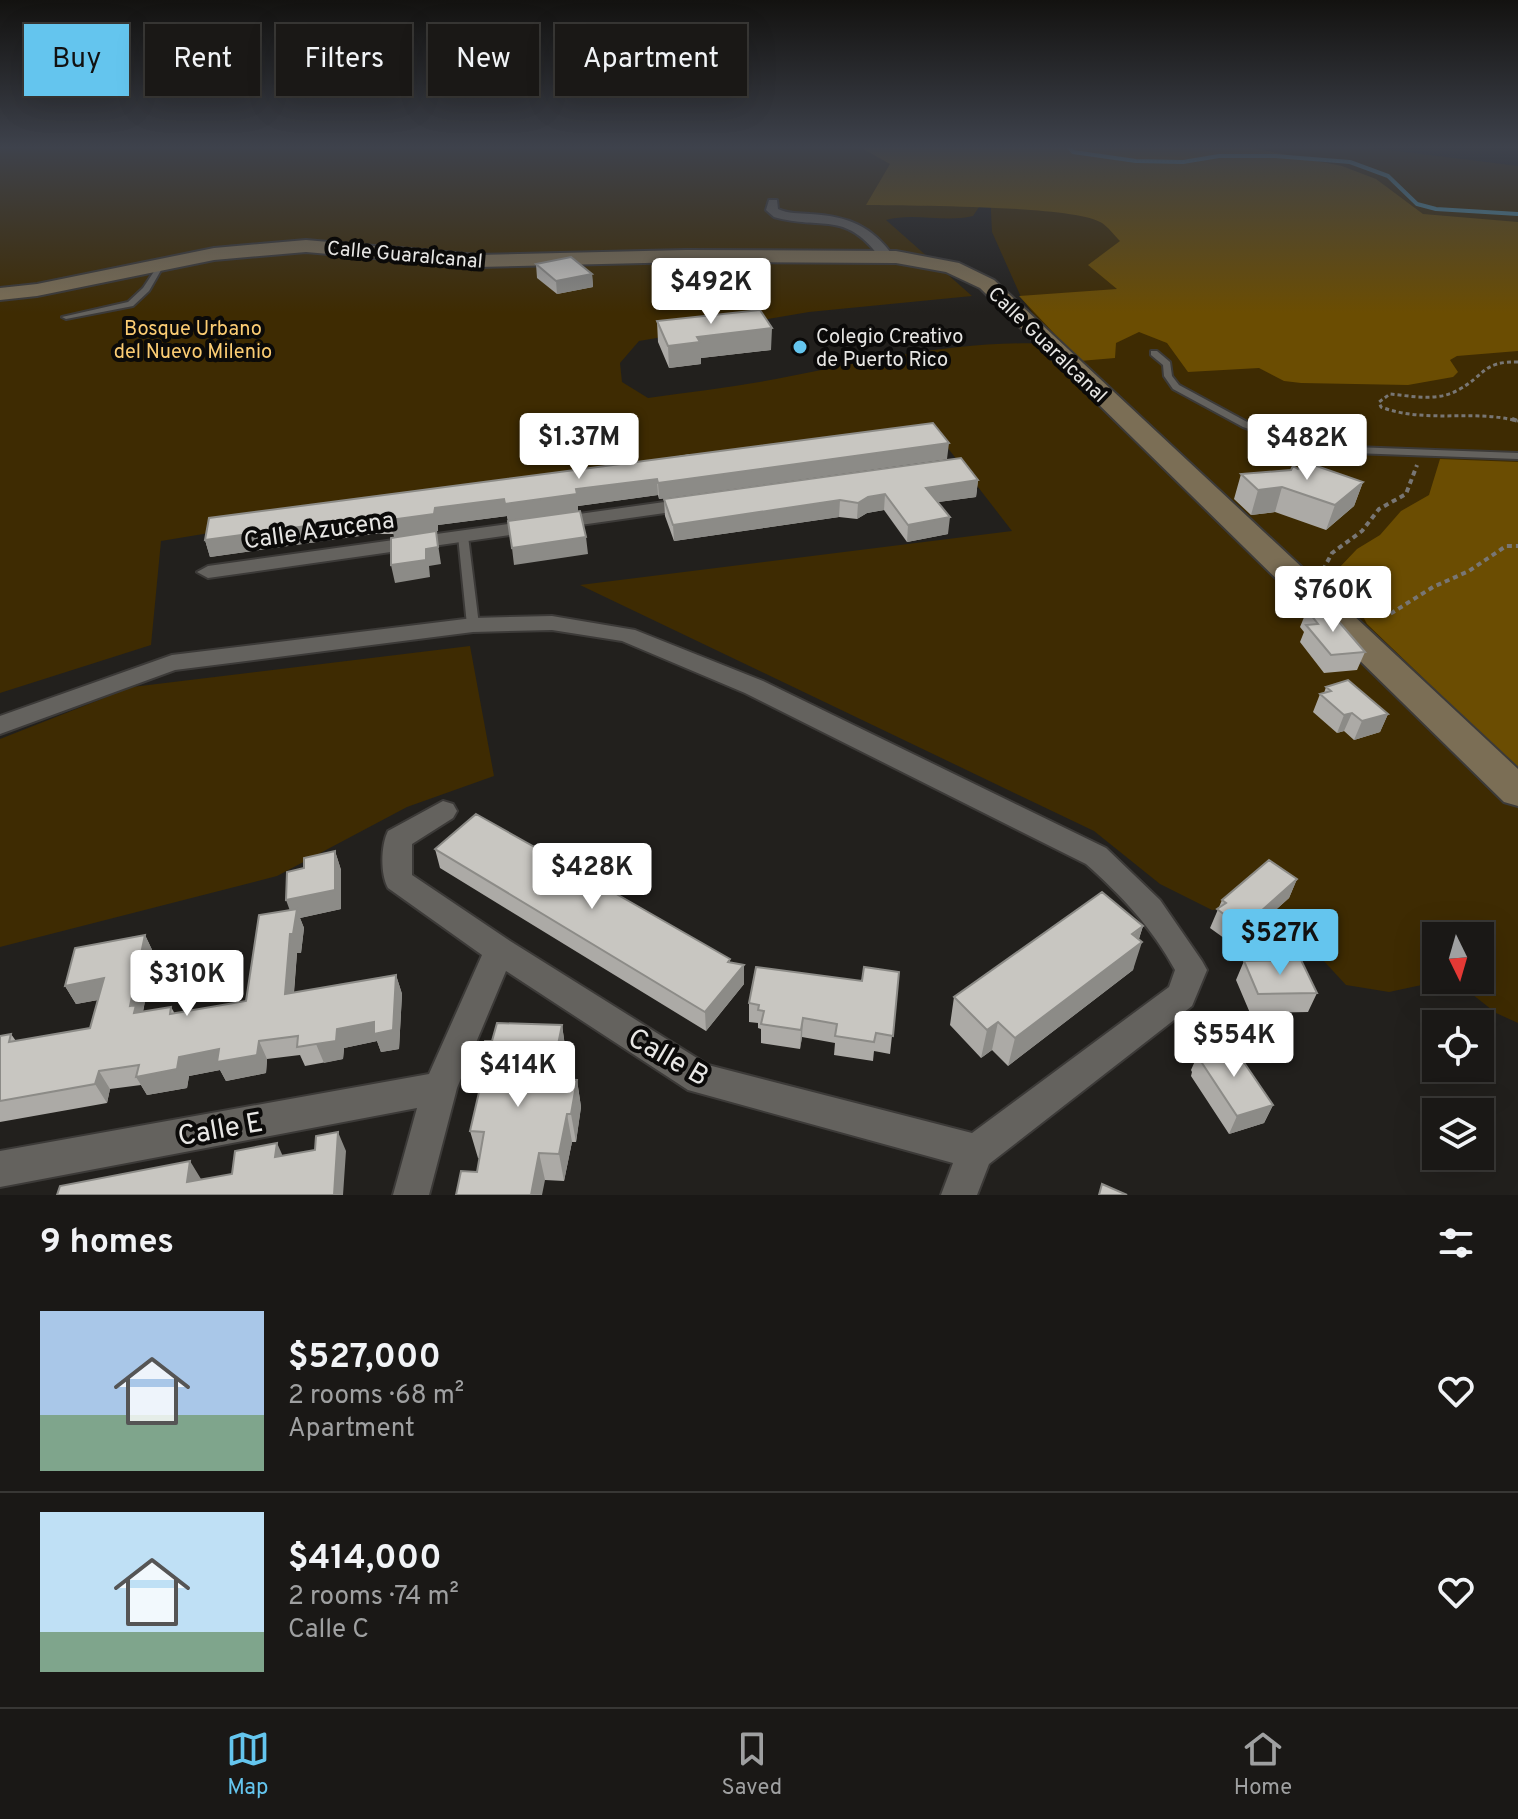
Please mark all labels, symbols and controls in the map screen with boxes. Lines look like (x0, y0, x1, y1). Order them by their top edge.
chip: Buy (24, 24, 129, 96)
chip: Rent (145, 24, 260, 96)
chip: Filters (276, 24, 412, 96)
chip: New (428, 24, 539, 96)
chip: Apartment (555, 24, 747, 96)
street label: Calle Guaralcanal (326, 236, 484, 276)
pin: $492K (655, 258, 767, 326)
text: $492K (670, 267, 752, 300)
street label: Calle Guaralcanal (981, 282, 1112, 409)
park label: Bosque Urbano del Nuevo Milenio (114, 317, 272, 366)
place label: Colegio Creativo de Puerto Rico (816, 325, 963, 374)
marker: Colegio Creativo de Puerto Rico (791, 338, 809, 356)
pin: $1.37M (514, 413, 644, 481)
pin: $482K (1251, 414, 1363, 482)
text: $1.37M (538, 422, 620, 455)
text: $482K (1266, 423, 1348, 456)
street label: Calle Azucena (242, 507, 396, 557)
pin: $760K (1277, 566, 1389, 634)
text: $760K (1293, 575, 1373, 608)
pin: $428K (536, 843, 648, 911)
text: $428K (551, 852, 633, 885)
pin: $527K (1224, 909, 1336, 977)
text: $527K (1240, 918, 1320, 951)
north arrow (1422, 922, 1494, 994)
map controls (1422, 922, 1494, 1170)
pin: $310K (131, 950, 243, 1018)
text: $310K (148, 959, 226, 992)
button: locate (1422, 1010, 1494, 1082)
pin: $554K (1178, 1011, 1290, 1079)
text: $554K (1192, 1020, 1276, 1053)
street label: Calle B (621, 1021, 714, 1096)
pin: $414K (462, 1041, 574, 1109)
text: $414K (479, 1050, 557, 1083)
button: layers (1422, 1098, 1494, 1170)
street label: Calle E (175, 1106, 266, 1156)
icon: filters (1434, 1221, 1478, 1265)
text: 9 homes (40, 1222, 174, 1265)
text: $527,000 (288, 1337, 441, 1380)
icon: home (104, 1343, 200, 1439)
icon: heart (1434, 1369, 1478, 1413)
text: 2 rooms · 68 m² (288, 1380, 464, 1413)
text: Apartment (288, 1413, 415, 1446)
text: $414,000 (288, 1538, 442, 1581)
icon: home (104, 1544, 200, 1640)
icon: heart (1434, 1570, 1478, 1614)
text: 2 rooms · 74 m² (288, 1581, 459, 1614)
text: Calle C (288, 1614, 369, 1647)
tab: Map (226, 1727, 270, 1802)
tab: Saved (722, 1727, 782, 1802)
tab: Home (1234, 1727, 1292, 1802)

